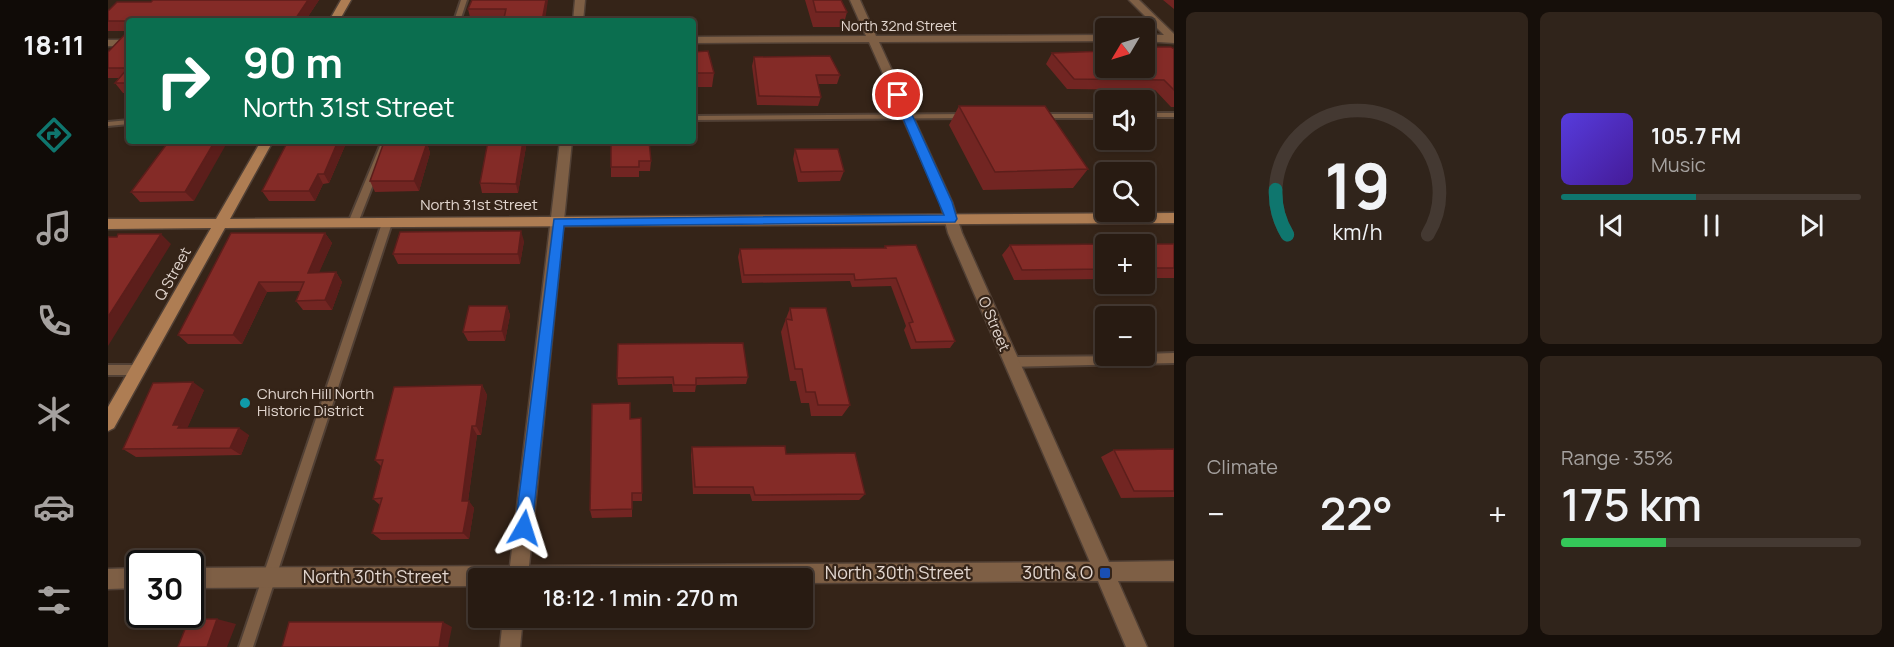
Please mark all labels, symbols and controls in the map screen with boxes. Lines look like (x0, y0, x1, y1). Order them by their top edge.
street label: North 32nd Street (841, 16, 957, 35)
north arrow (1095, 18, 1155, 78)
map controls (1095, 18, 1155, 366)
text: 18:11 (23, 26, 85, 63)
text: 90 m (243, 33, 343, 91)
icon: right (144, 42, 222, 120)
pin (872, 69, 923, 120)
icon: arrive (881, 78, 914, 111)
text: North 31st Street (243, 88, 455, 125)
button: sound (1095, 90, 1155, 150)
icon: directions (33, 114, 75, 156)
text: 105.7 FM (1651, 121, 1741, 151)
text: 19 (1324, 142, 1390, 228)
text: Music (1651, 151, 1706, 178)
button: search (1095, 162, 1155, 222)
street label: North 31st Street (420, 194, 538, 215)
icon: music (33, 207, 75, 249)
icon: previous (1595, 209, 1628, 242)
icon: pause (1695, 209, 1728, 242)
icon: next (1795, 209, 1828, 242)
text: km/h (1332, 217, 1382, 246)
button: + (1095, 234, 1155, 294)
street label: Q Street (149, 243, 196, 304)
street label: O Street (973, 293, 1015, 355)
icon: phone (33, 300, 75, 342)
button: − (1095, 306, 1155, 366)
place label: Church Hill North Historic District (257, 383, 374, 421)
icon: climate (33, 393, 75, 435)
marker: Church Hill North Historic District (238, 396, 252, 410)
text: Range · 35% (1561, 444, 1673, 471)
text: Climate (1207, 453, 1278, 480)
text: 175 km (1561, 473, 1702, 535)
text: 22° (1320, 482, 1393, 544)
icon: car (33, 486, 75, 528)
text: − (1207, 491, 1225, 536)
text: + (1488, 491, 1507, 536)
position arrow (492, 496, 556, 560)
speed limit sign: 30 (126, 550, 204, 628)
street label: North 30th Street (825, 560, 971, 584)
place label: 30th & O (1022, 560, 1093, 584)
street label: North 30th Street (303, 564, 449, 588)
marker: 30th & O (1098, 566, 1112, 580)
icon: filters (33, 579, 75, 621)
text: 18:12 · 1 min · 270 m (543, 583, 738, 613)

